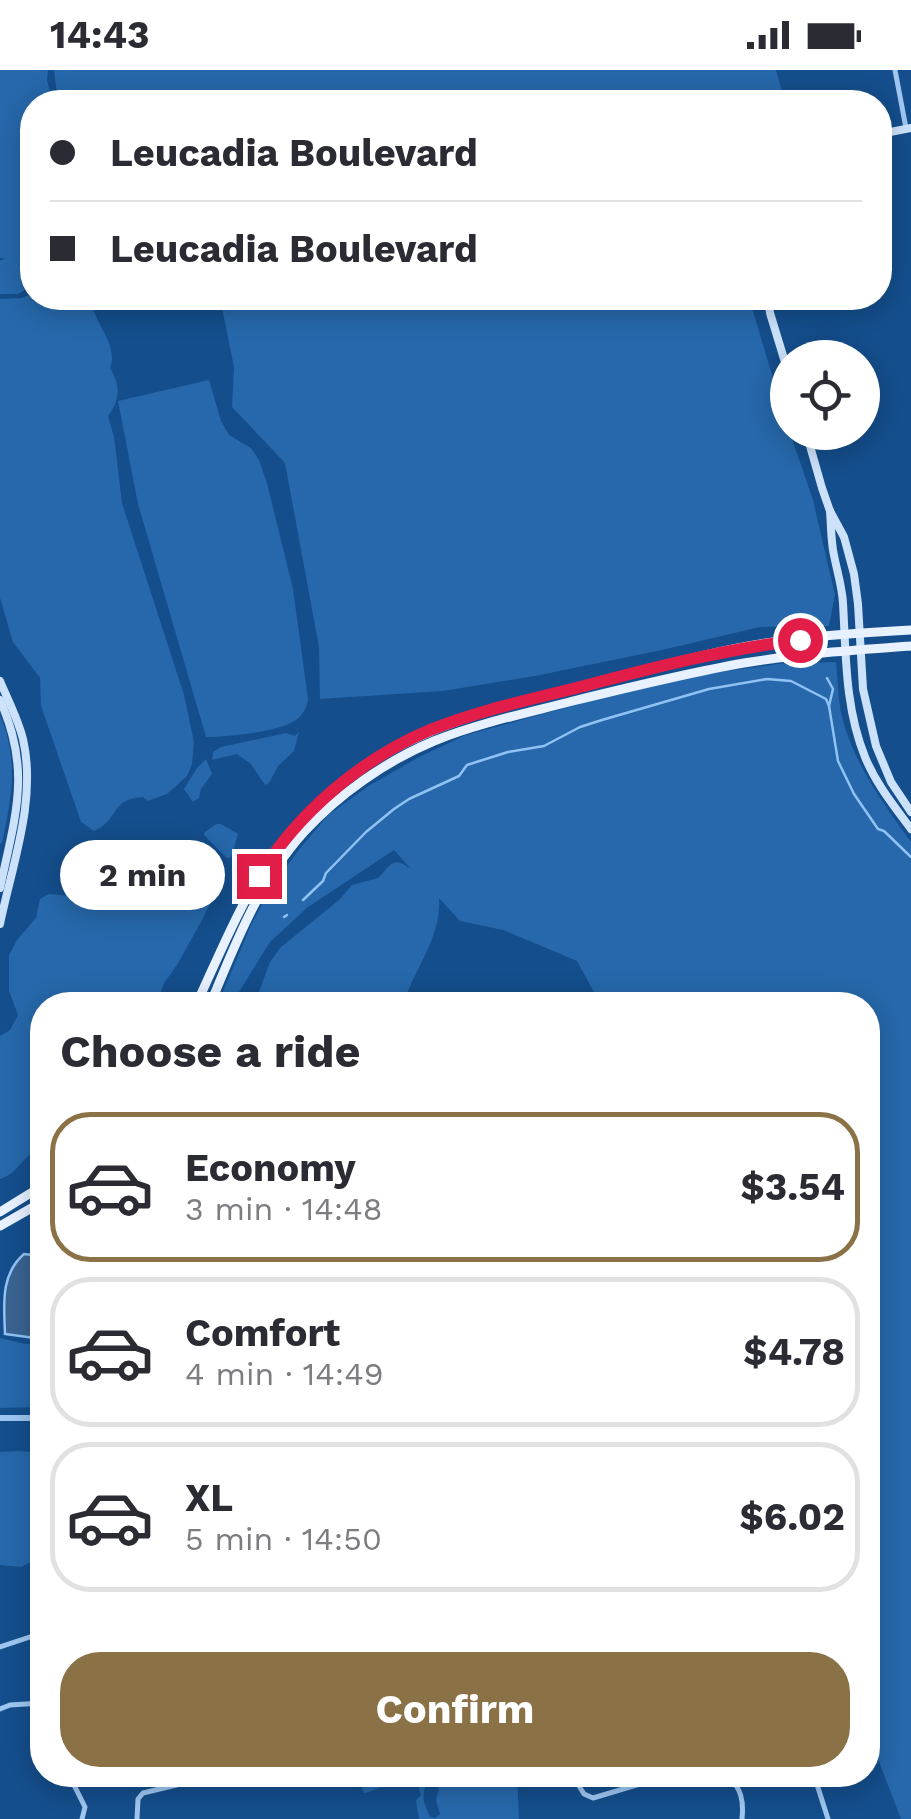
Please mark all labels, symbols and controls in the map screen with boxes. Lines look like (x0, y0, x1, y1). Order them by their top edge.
text: 14:43 (50, 13, 149, 57)
text: Leucadia Boulevard (110, 131, 478, 175)
text: Leucadia Boulevard (110, 227, 478, 271)
map controls (770, 340, 880, 450)
button: locate (770, 340, 880, 450)
route start (778, 618, 823, 663)
callout: 2 min (59, 841, 224, 911)
route end (237, 854, 282, 899)
text: 2 min (99, 856, 186, 894)
text: Choose a ride (60, 1025, 360, 1078)
icon: car (65, 1142, 155, 1232)
text: Economy (185, 1146, 356, 1190)
text: $3.54 (740, 1165, 845, 1209)
text: 3 min · 14:48 (185, 1190, 383, 1228)
icon: car (65, 1307, 155, 1397)
text: Comfort (185, 1311, 340, 1355)
text: $4.78 (743, 1330, 845, 1374)
text: 4 min · 14:49 (185, 1355, 384, 1393)
icon: car (65, 1472, 155, 1562)
text: XL (185, 1476, 233, 1520)
text: $6.02 (739, 1495, 845, 1539)
text: 5 min · 14:50 (185, 1520, 382, 1558)
button: Confirm (60, 1652, 850, 1767)

